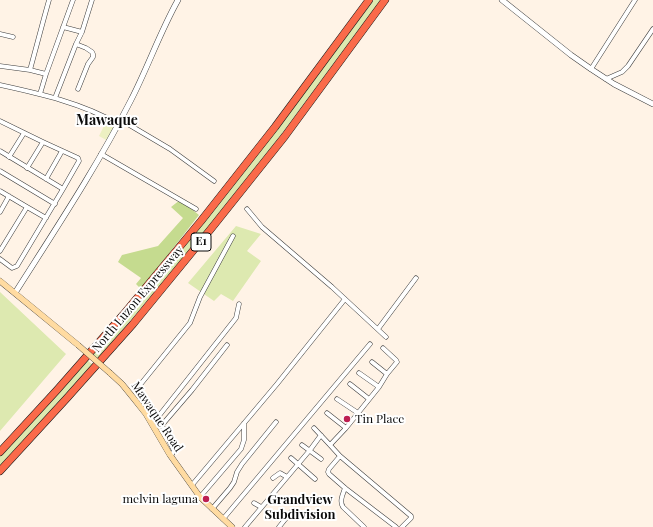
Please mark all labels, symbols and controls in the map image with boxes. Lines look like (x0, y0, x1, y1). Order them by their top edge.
district label: Mawaque (76, 113, 138, 129)
road number: E1 (191, 233, 211, 251)
street label: North Luzon Expressway (89, 243, 187, 355)
street label: Mawaque Road (128, 379, 186, 455)
place label: Tin Place (355, 412, 404, 426)
marker: Tin Place (342, 414, 352, 424)
place label: melvin laguna (122, 492, 198, 506)
district label: Grandview Subdivision (264, 492, 336, 523)
marker: melvin laguna (201, 494, 211, 504)

